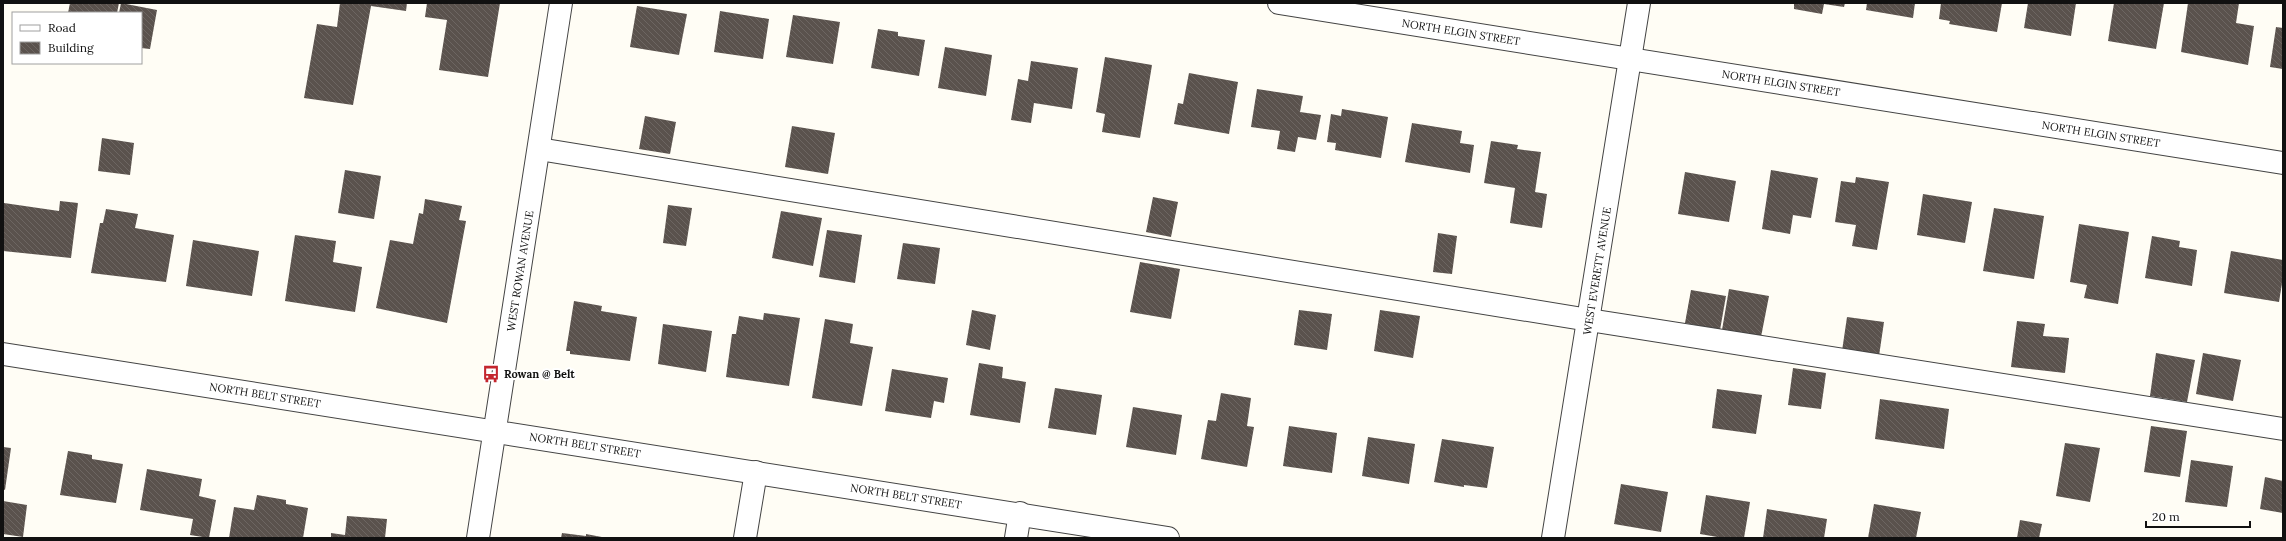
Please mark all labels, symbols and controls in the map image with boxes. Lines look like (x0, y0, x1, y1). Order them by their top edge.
legend (12, 12, 142, 64)
street label: NORTH ELGIN STREET (1401, 16, 1521, 48)
text: Road (48, 20, 76, 35)
text: Building (48, 40, 94, 55)
street label: NORTH ELGIN STREET (1721, 67, 1841, 99)
street label: NORTH ELGIN STREET (2041, 118, 2161, 150)
street label: WEST EVERETT AVENUE (1580, 206, 1614, 336)
street label: WEST ROWAN AVENUE (504, 209, 536, 332)
bus stop icon: Rowan @ Belt (481, 364, 501, 384)
place label: Rowan @ Belt (504, 367, 575, 381)
street label: NORTH BELT STREET (208, 379, 322, 411)
street label: NORTH BELT STREET (528, 429, 642, 461)
street label: NORTH BELT STREET (849, 480, 963, 512)
scale bar (2146, 503, 2250, 529)
text: 20 m (2152, 509, 2180, 524)

